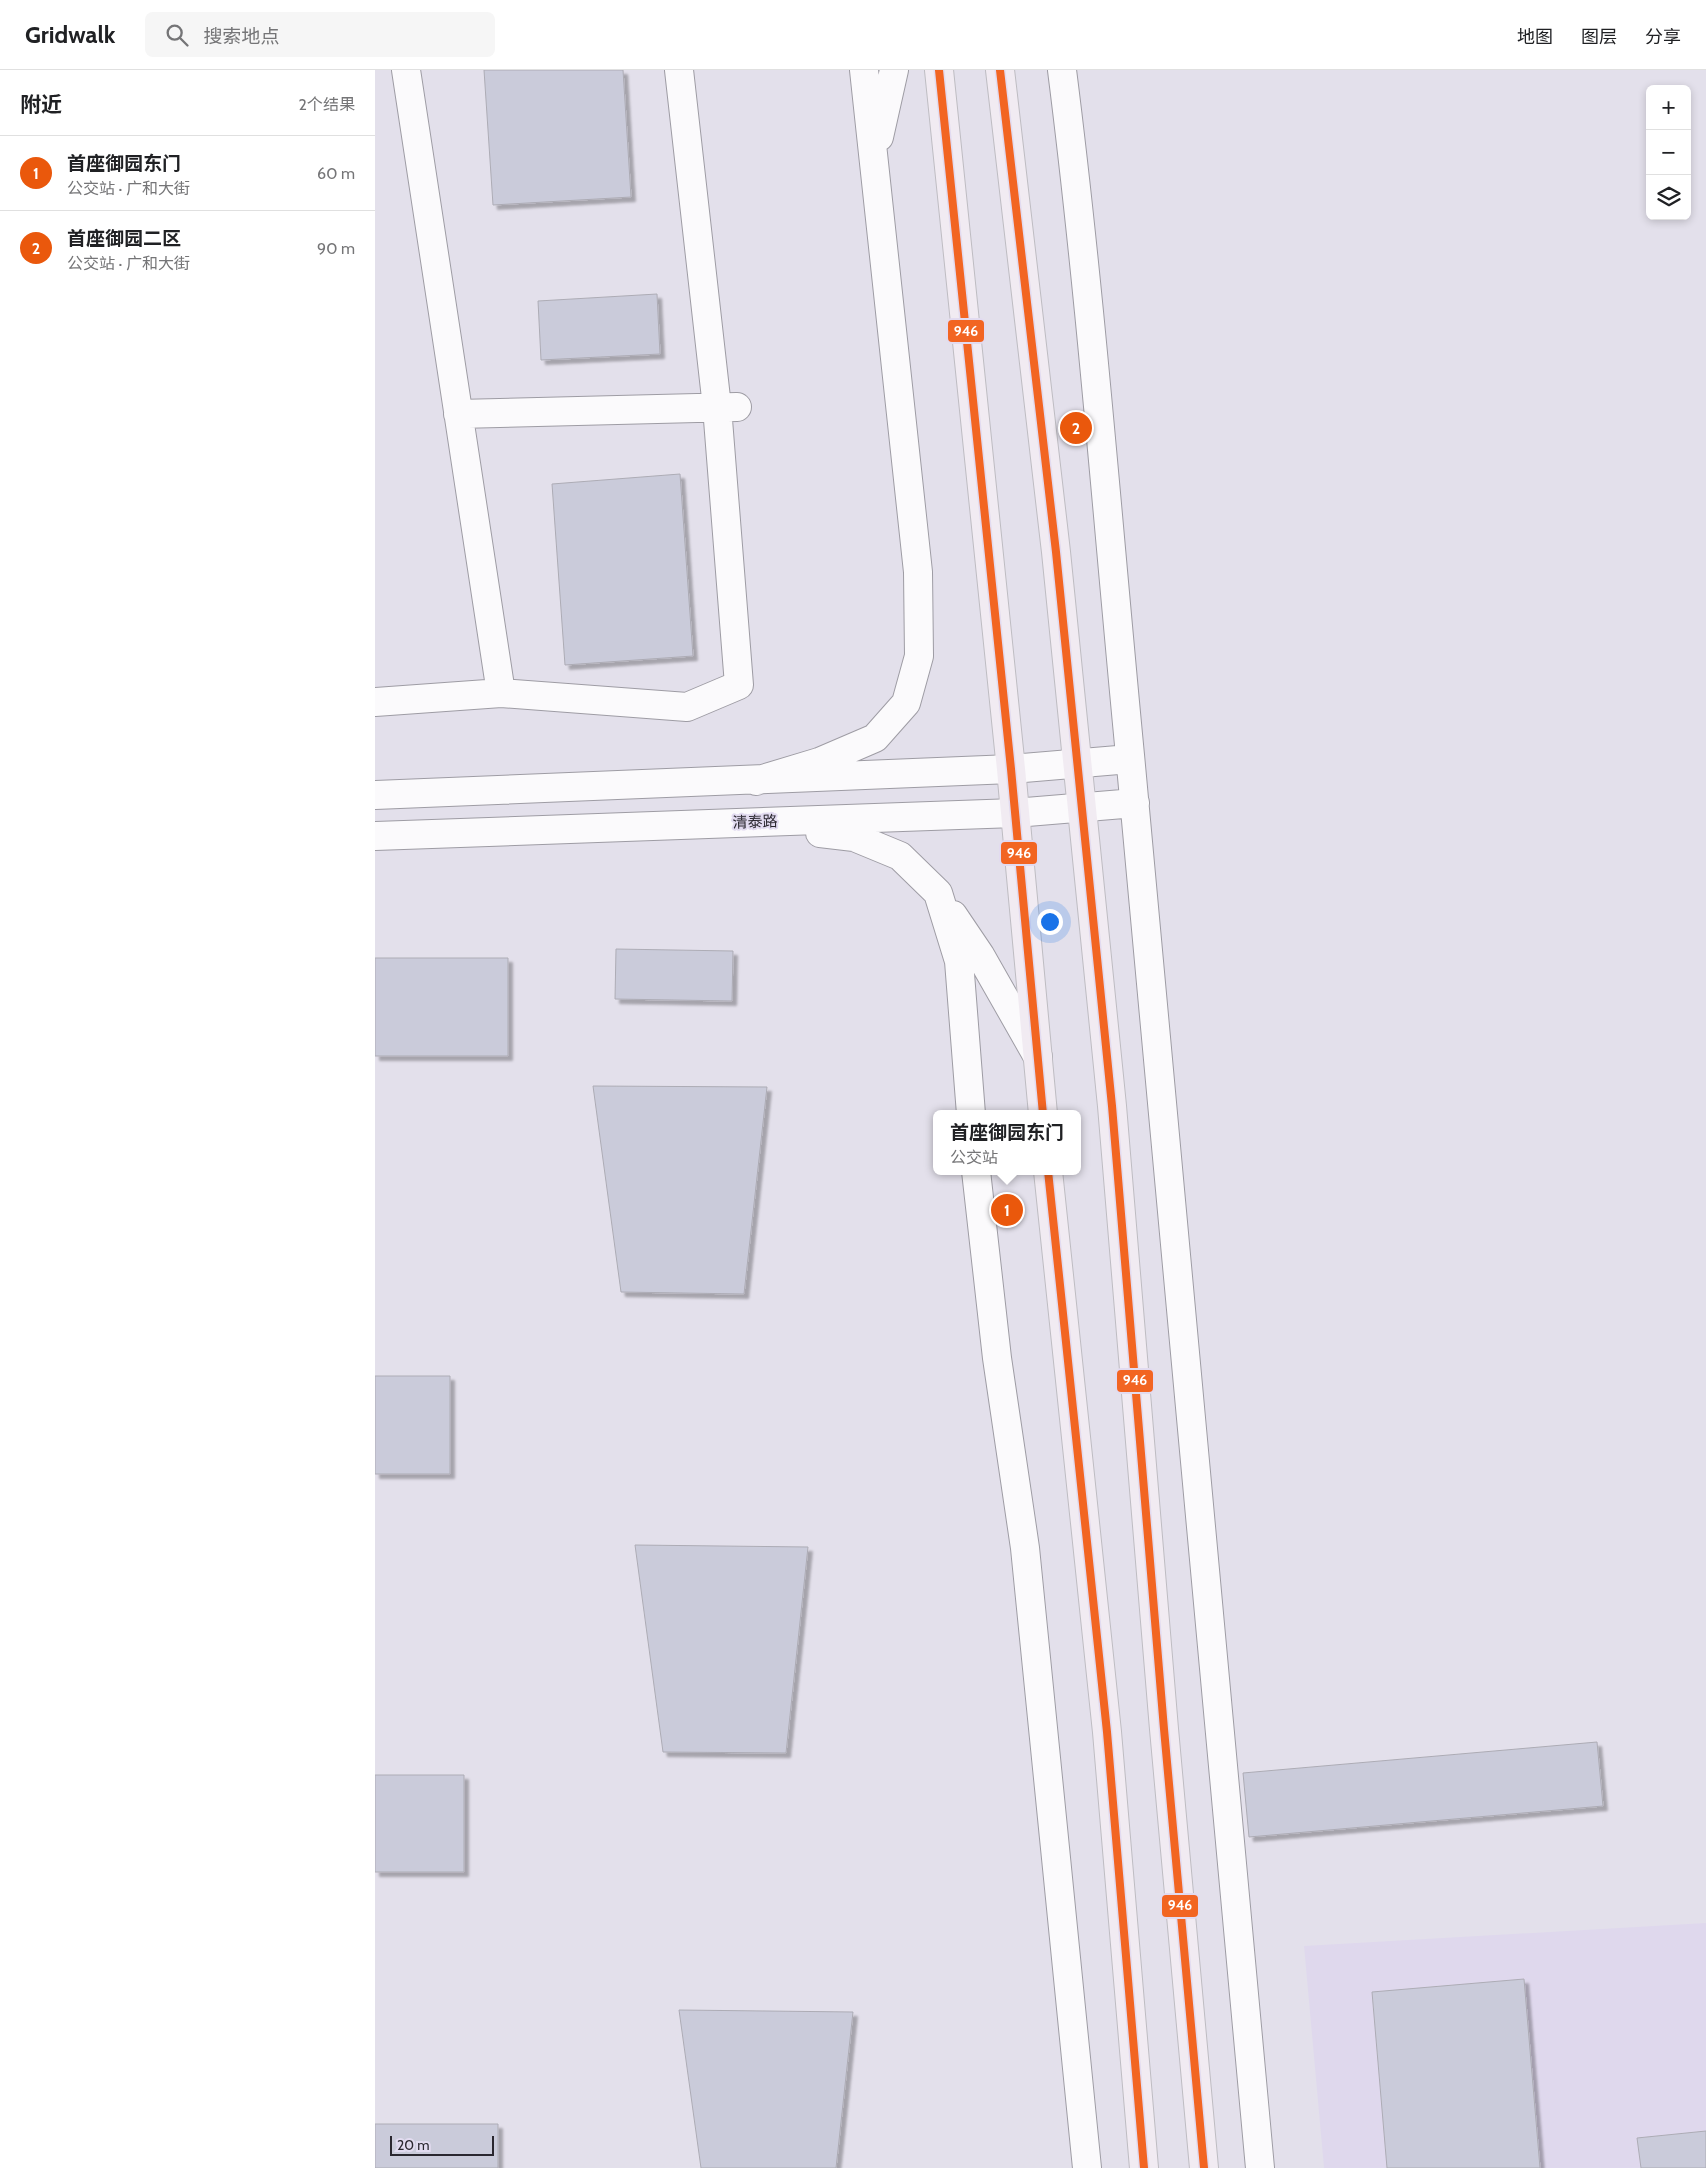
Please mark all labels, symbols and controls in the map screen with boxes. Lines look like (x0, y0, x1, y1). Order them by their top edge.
search box (145, 12, 495, 57)
text: Gridwalk (25, 20, 115, 49)
icon: search (163, 21, 191, 49)
text: 搜索地点 (203, 25, 279, 48)
text: 地图 (1517, 26, 1553, 48)
text: 图层 (1581, 26, 1617, 48)
text: 分享 (1645, 26, 1681, 48)
map controls (1646, 85, 1691, 220)
button: + (1646, 85, 1691, 130)
text: 附近 (20, 92, 62, 117)
text: 2个结果 (299, 95, 355, 114)
button: − (1646, 130, 1691, 175)
text: 首座御园东门 (67, 152, 181, 175)
text: 1 (33, 164, 39, 183)
text: 60 m (317, 164, 355, 183)
button: layers (1646, 175, 1691, 220)
text: 公交站 · 广和大街 (67, 179, 190, 198)
text: 首座御园二区 (67, 227, 181, 250)
text: 2 (32, 239, 40, 258)
text: 90 m (317, 239, 355, 258)
text: 公交站 · 广和大街 (67, 254, 190, 273)
line badge: 946 (947, 319, 985, 343)
text: 946 (954, 322, 978, 340)
pin: 2 (1060, 409, 1092, 447)
street label: 清泰路 (732, 812, 778, 832)
line badge: 946 (1000, 841, 1038, 865)
text: 946 (1007, 844, 1031, 862)
your location (1037, 909, 1063, 935)
popup (933, 1110, 1081, 1175)
text: 首座御园东门 (950, 1121, 1064, 1144)
text: 公交站 (950, 1148, 998, 1167)
pin: 1 (991, 1191, 1023, 1229)
line badge: 946 (1116, 1369, 1154, 1393)
text: 946 (1123, 1371, 1147, 1389)
line badge: 946 (1161, 1894, 1199, 1918)
text: 946 (1168, 1896, 1192, 1914)
scale bar (390, 2133, 494, 2156)
text: 20 m (397, 2136, 430, 2154)

